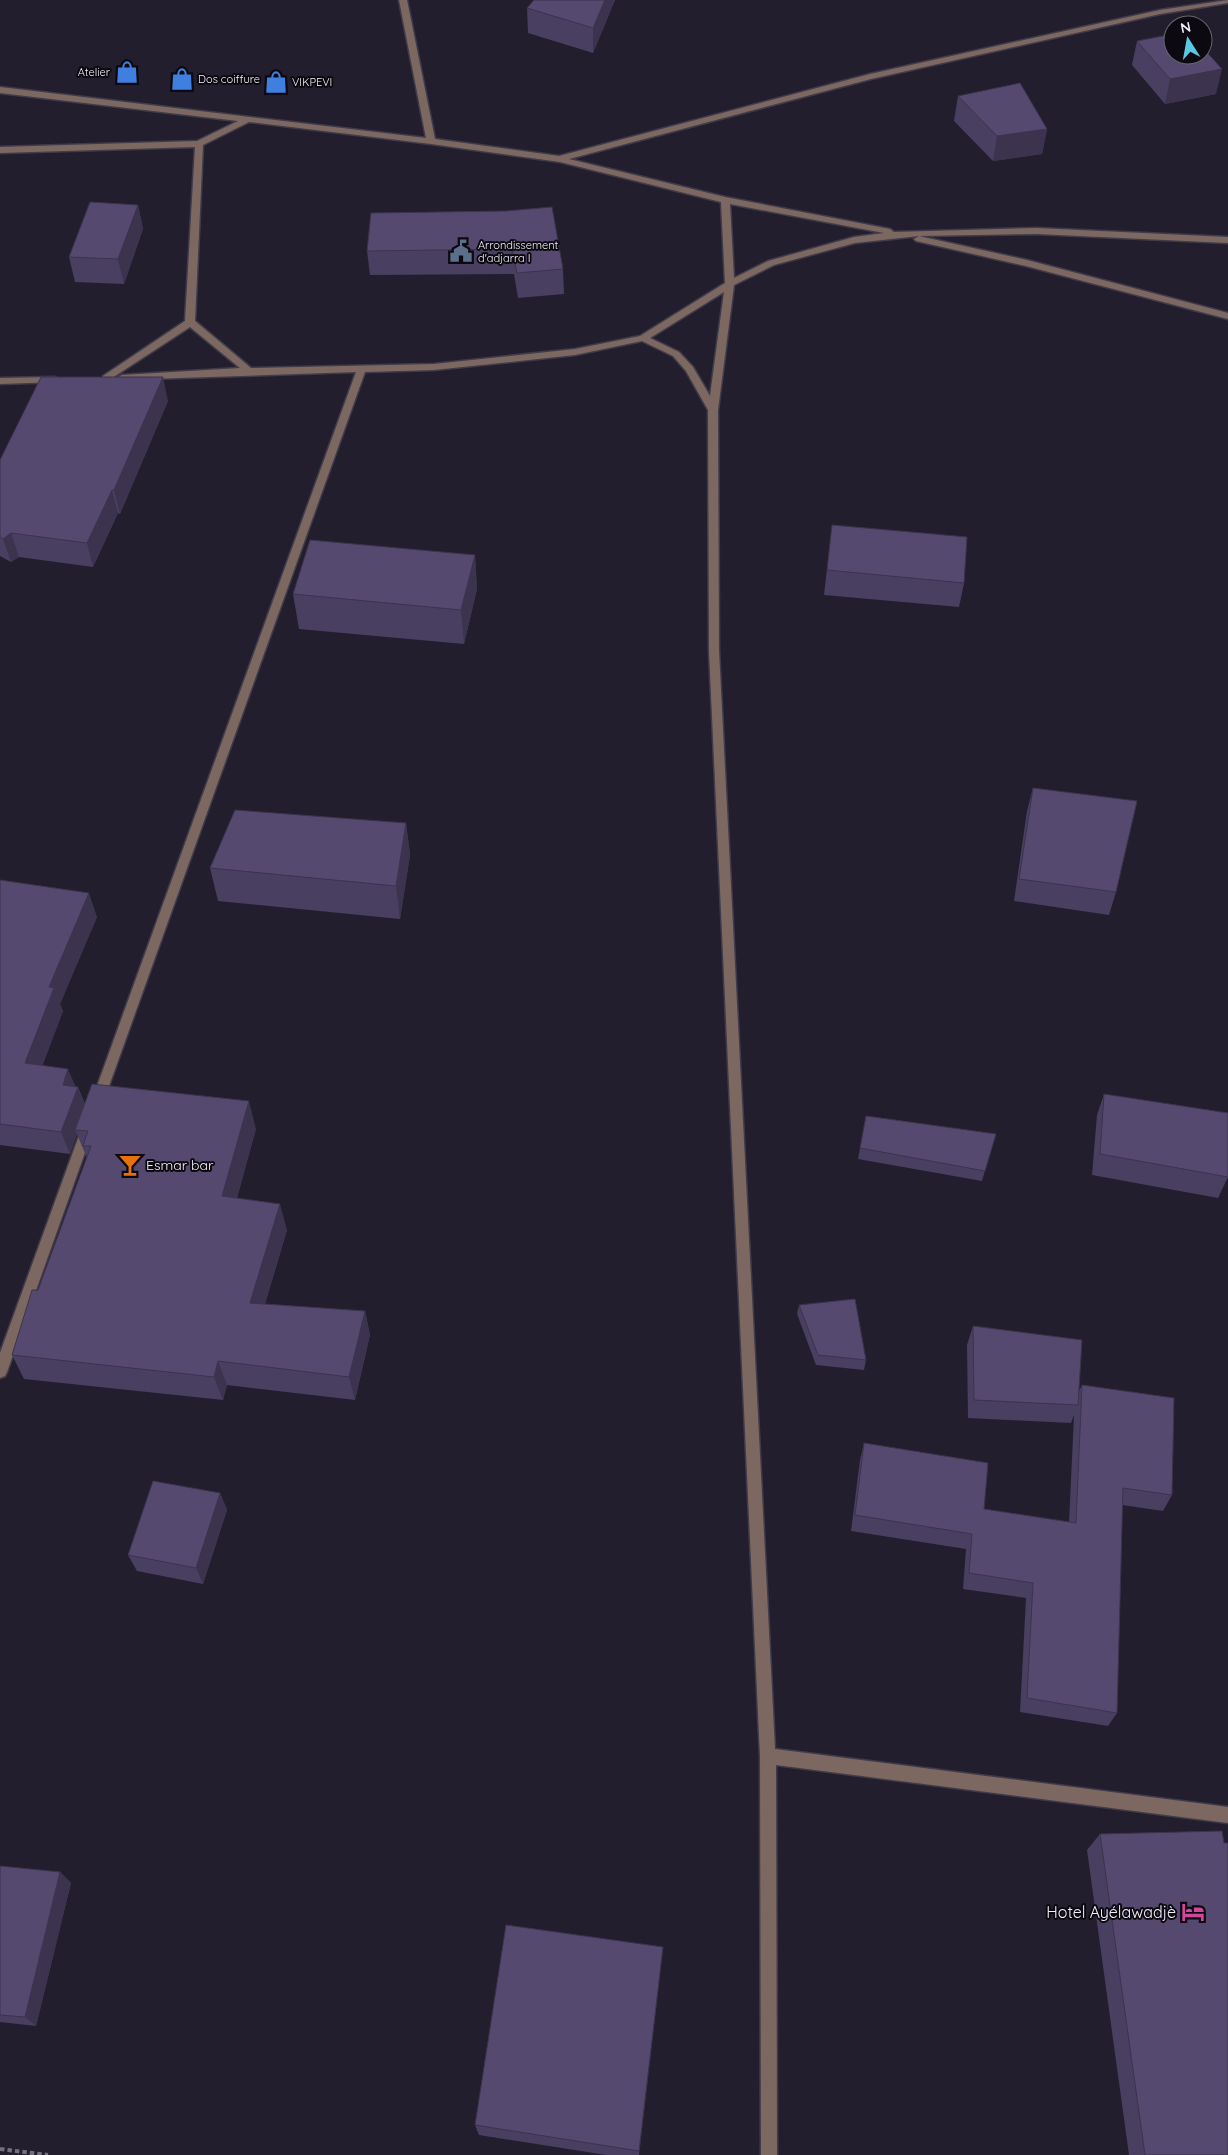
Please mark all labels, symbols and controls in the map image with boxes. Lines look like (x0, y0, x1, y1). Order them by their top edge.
north arrow (1163, 15, 1213, 65)
text: N (1179, 17, 1192, 37)
shop icon: Atelier (114, 59, 140, 85)
place label: Atelier (78, 65, 111, 79)
shop icon: Dos coiffure (169, 66, 195, 92)
shop icon: VIKPEVI (263, 69, 289, 95)
place label: Dos coiffure (198, 72, 260, 86)
place label: VIKPEVI (292, 75, 332, 89)
public building icon: Arrondissement d'adjarra I (448, 238, 474, 264)
place label: Arrondissement d'adjarra I (478, 238, 559, 265)
bar icon: Esmar bar (117, 1152, 143, 1178)
place label: Esmar bar (146, 1156, 214, 1174)
hotel icon: Hotel Ayélawadjè (1180, 1899, 1206, 1925)
place label: Hotel Ayélawadjè (1046, 1902, 1176, 1922)

